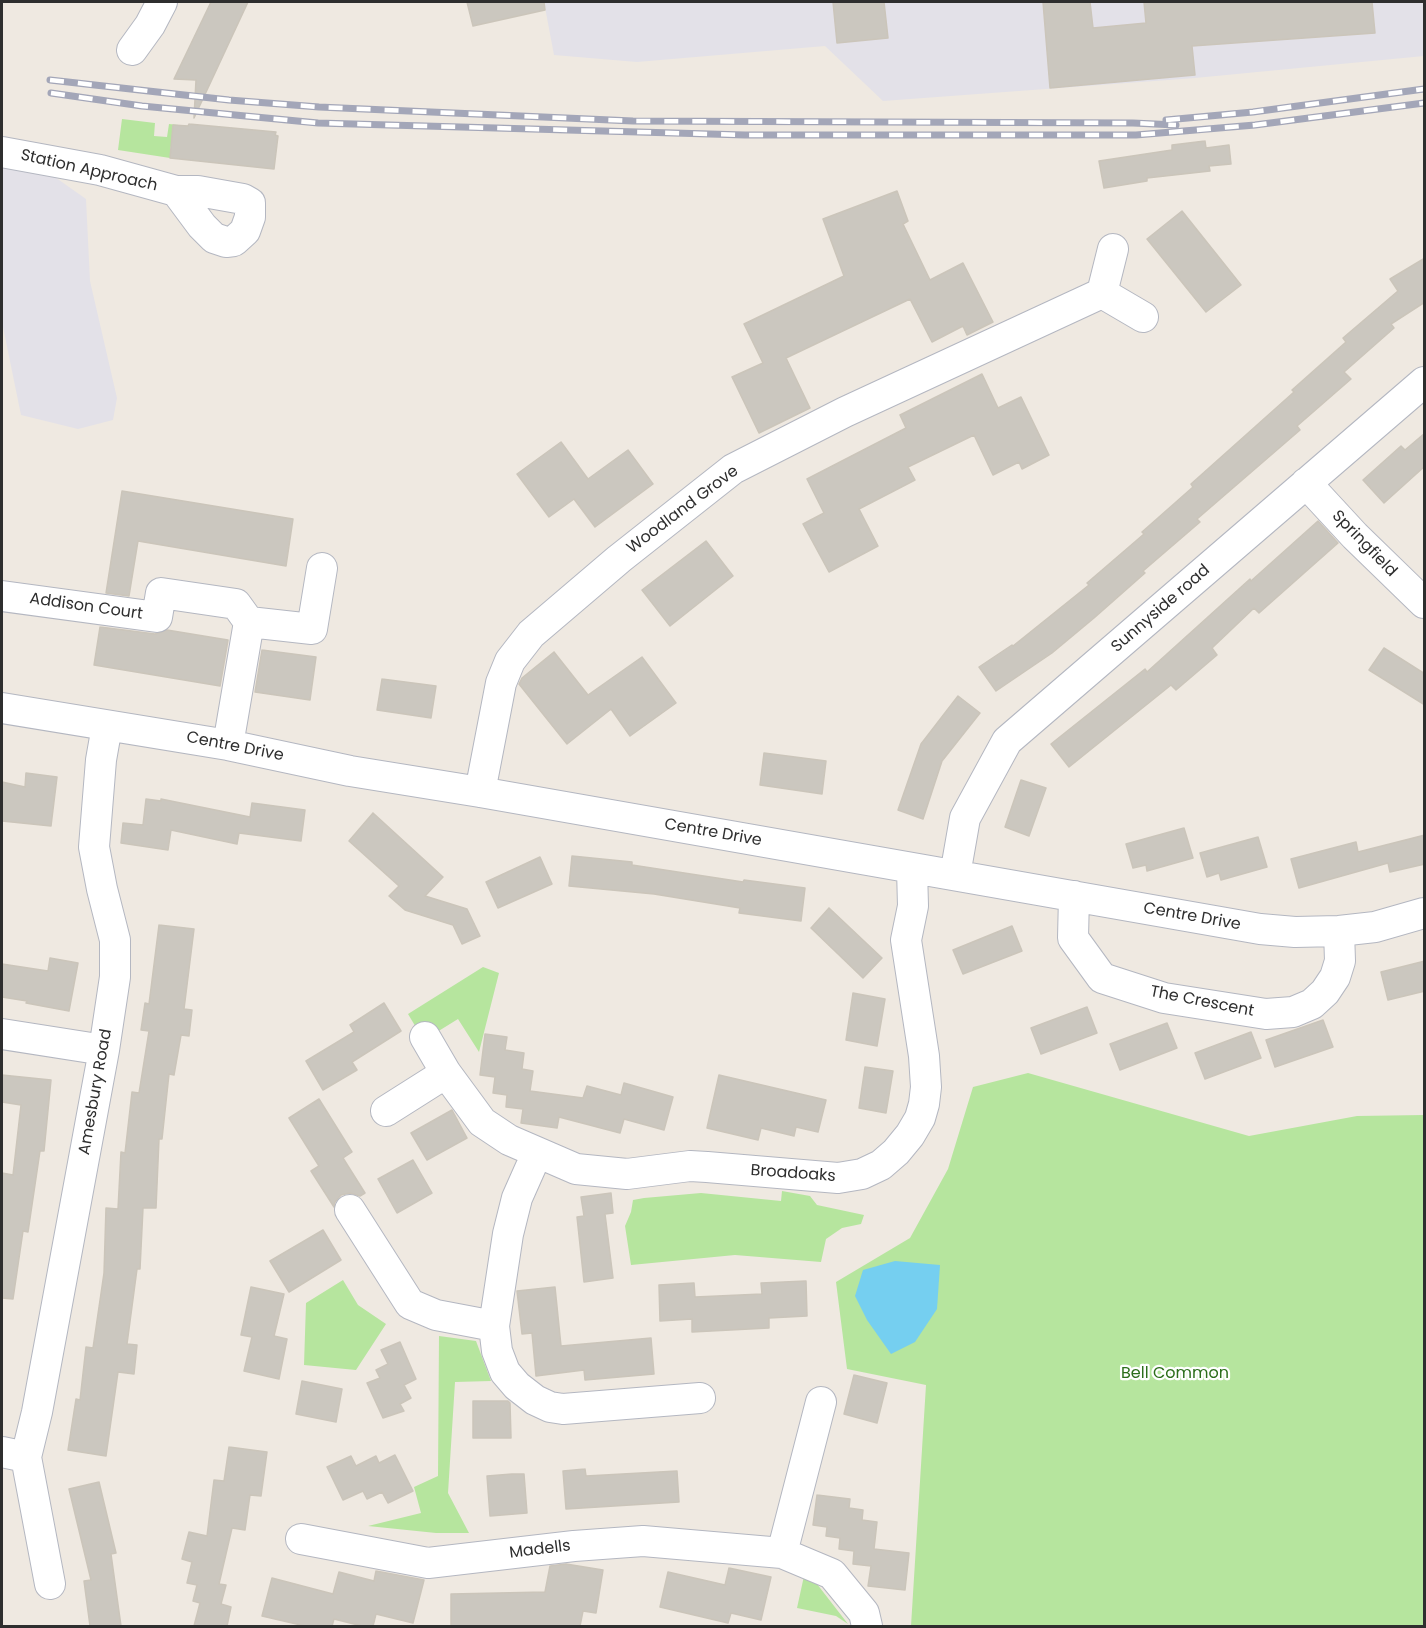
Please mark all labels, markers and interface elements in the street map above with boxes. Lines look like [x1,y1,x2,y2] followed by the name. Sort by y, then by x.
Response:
[19,146,159,196] street label: Station Approach
[623,462,743,558] street label: Woodland Grove
[1328,507,1400,581] street label: Springfield
[1108,561,1214,657] street label: Sunnyside road
[28,590,144,624] street label: Addison Court
[185,728,285,766] street label: Centre Drive
[663,815,763,851] street label: Centre Drive
[1142,899,1242,935] street label: Centre Drive
[1148,983,1256,1021] street label: The Crescent
[75,1028,117,1156] street label: Amesbury Road
[750,1161,836,1187] street label: Broadoaks
[1121,1364,1229,1384] park label: Bell Common
[508,1537,572,1563] street label: Madells

